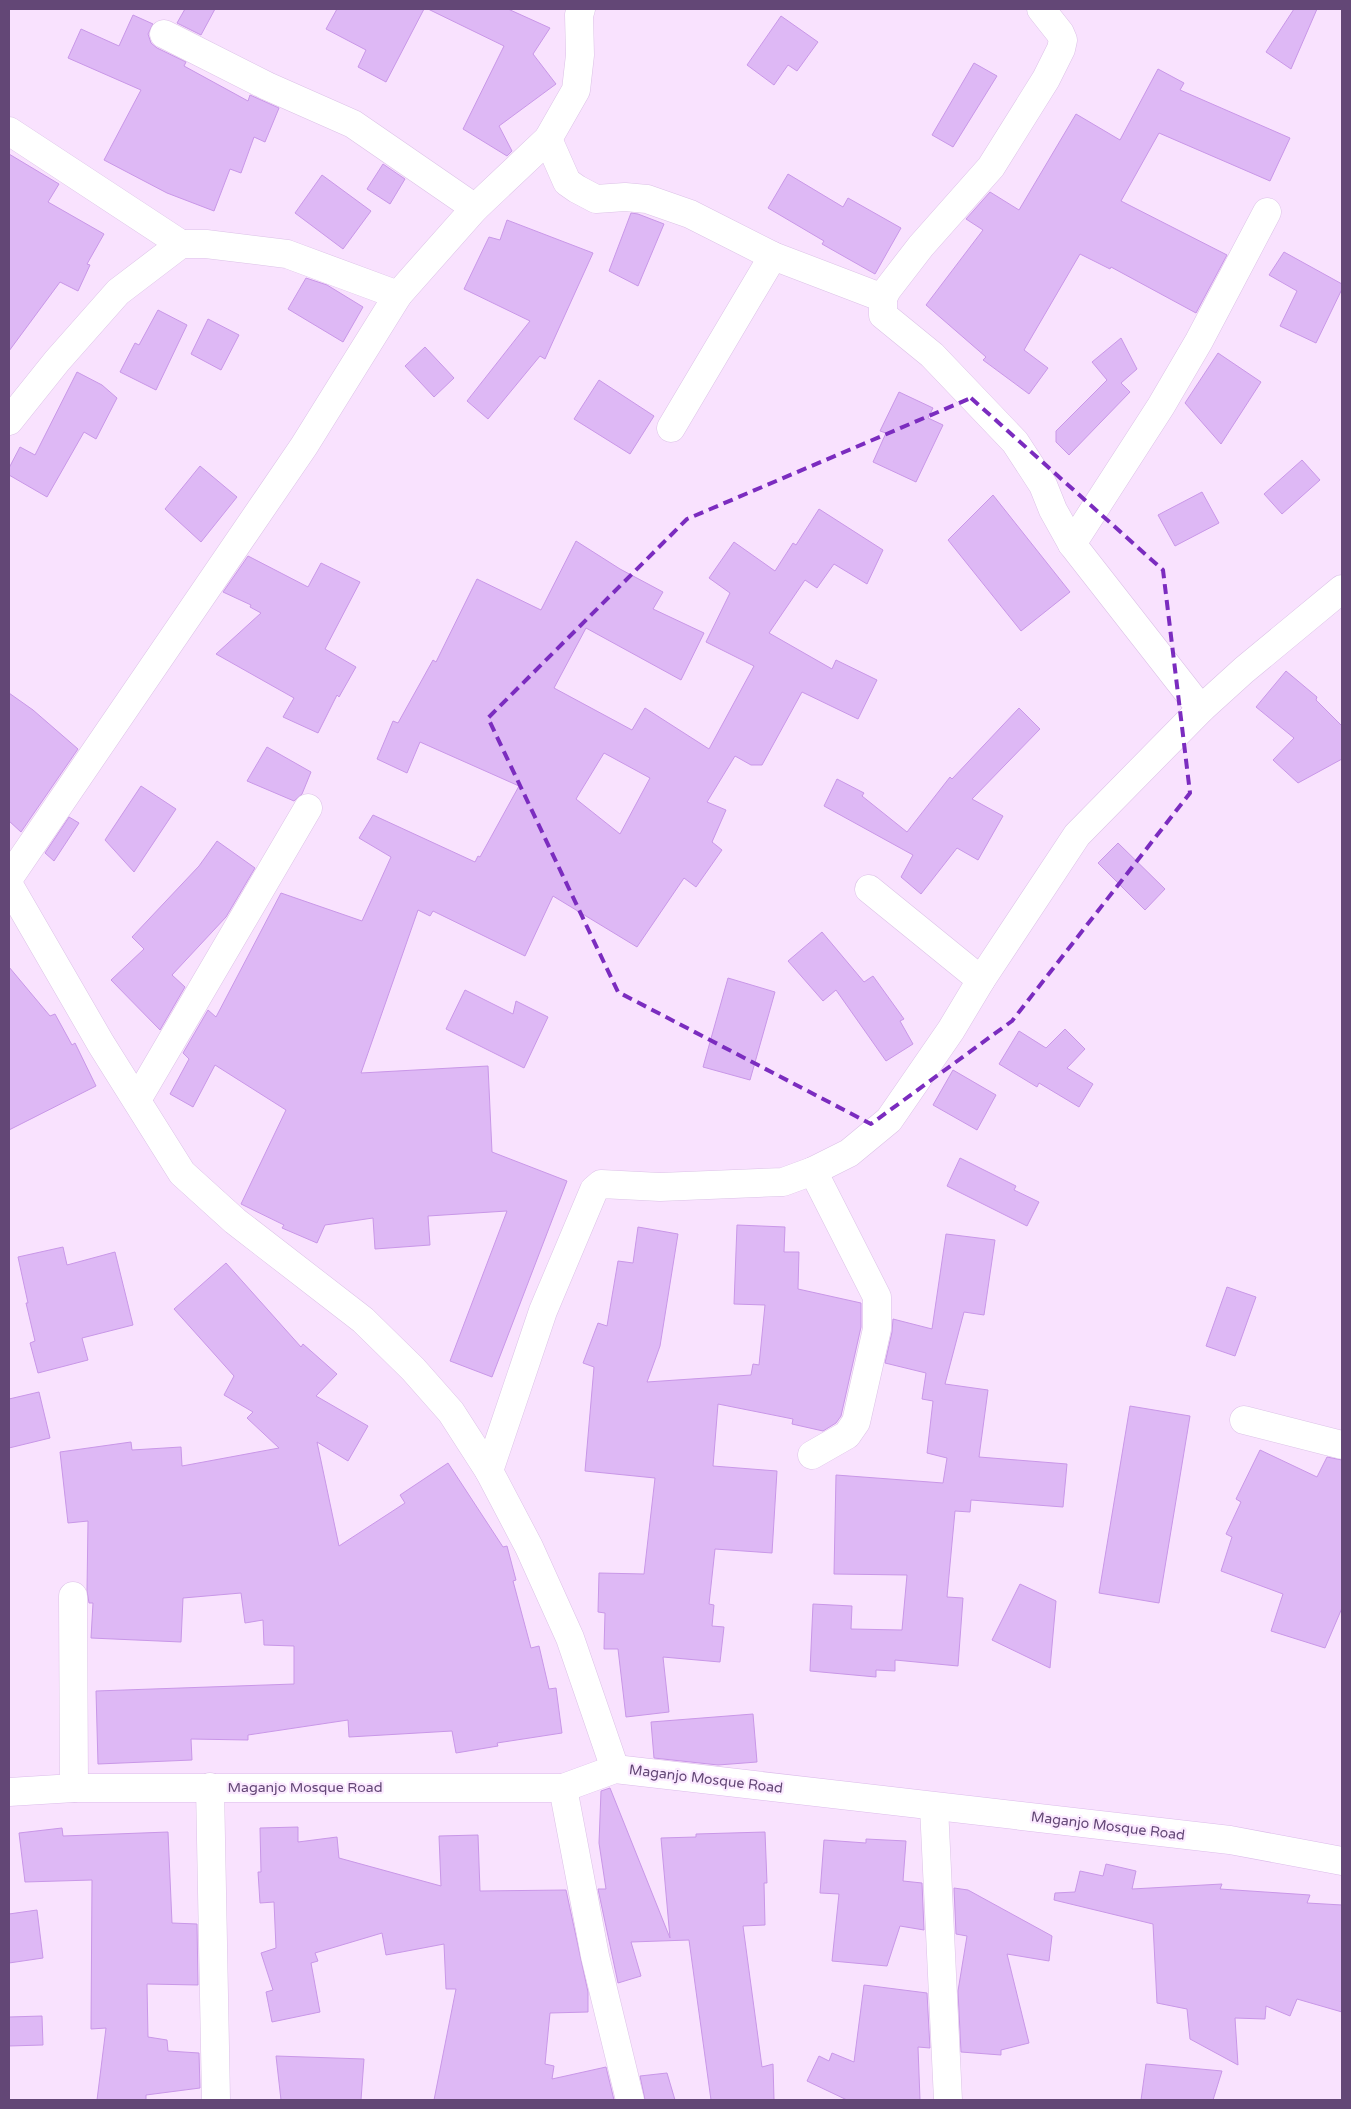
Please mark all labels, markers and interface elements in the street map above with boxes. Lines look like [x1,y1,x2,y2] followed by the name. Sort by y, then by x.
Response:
[628,1761,784,1797] street label: Maganjo Mosque Road
[228,1779,383,1796] street label: Maganjo Mosque Road
[1030,1808,1186,1844] street label: Maganjo Mosque Road

